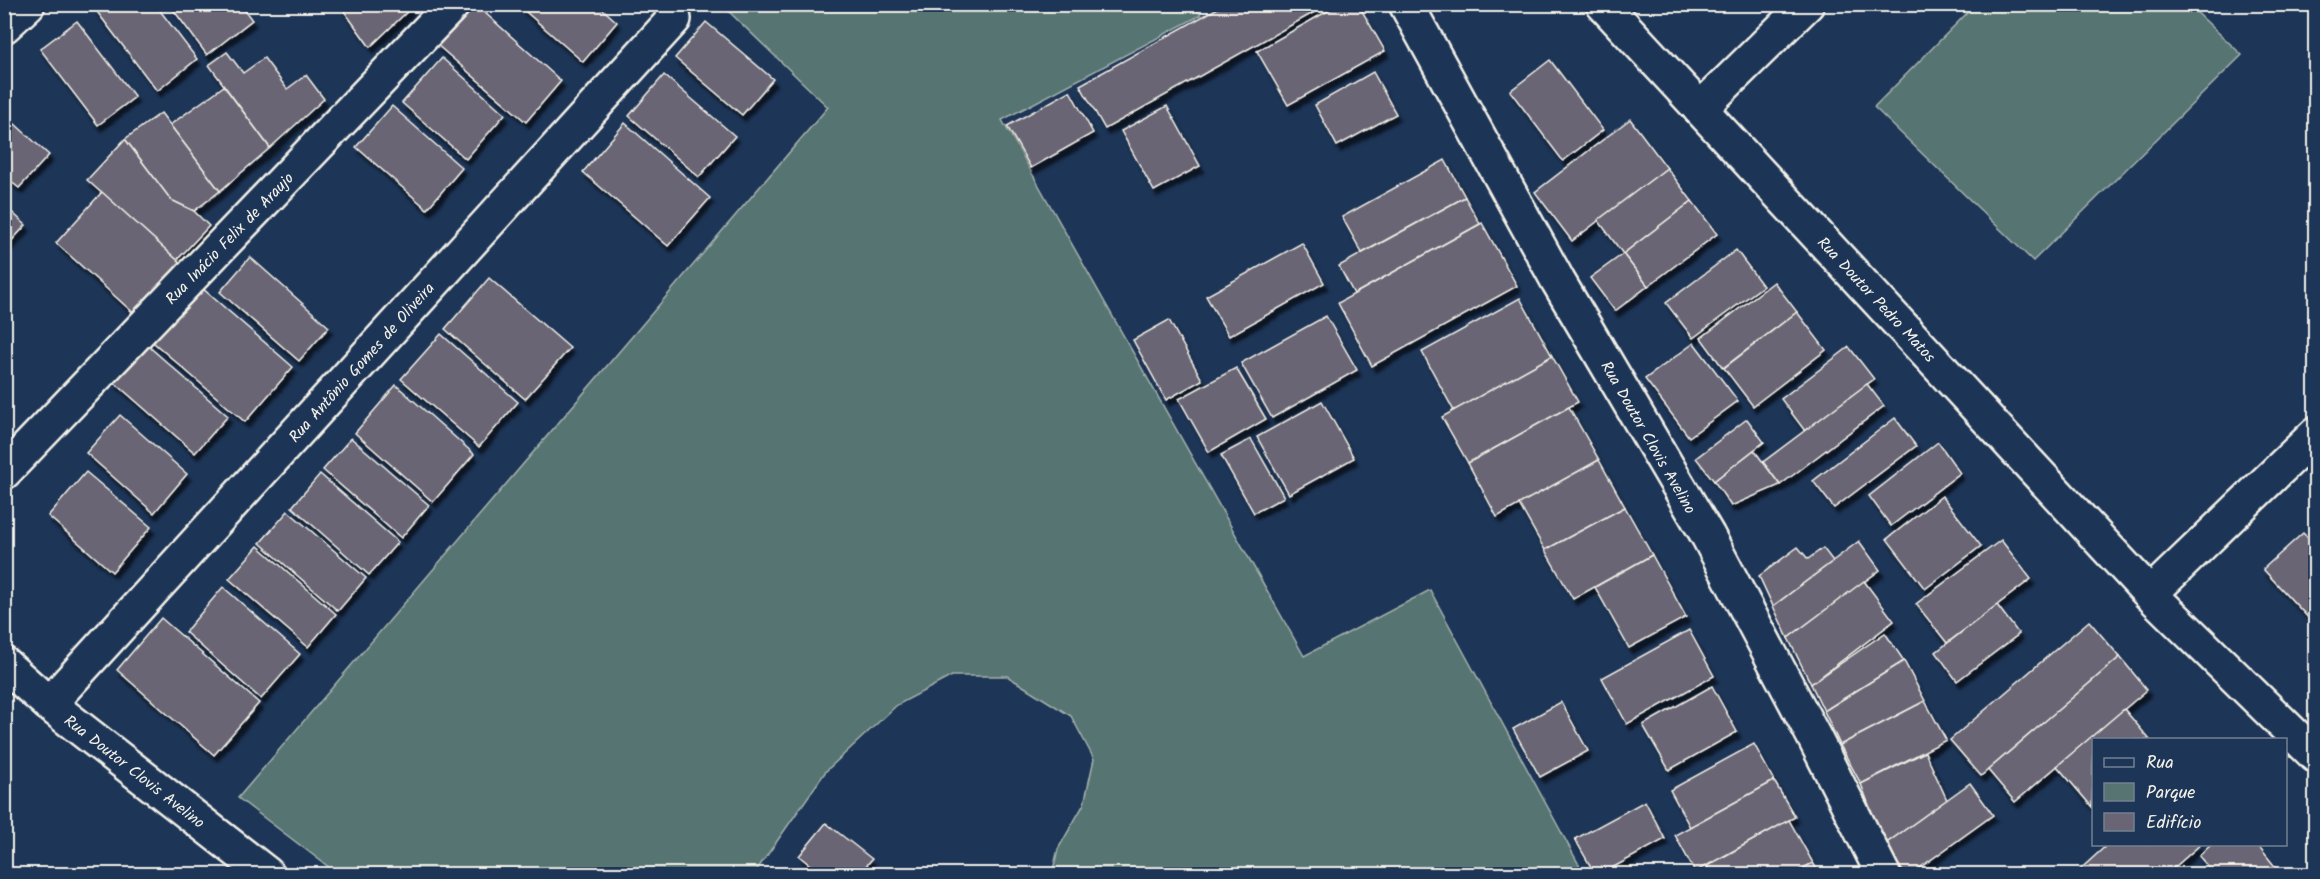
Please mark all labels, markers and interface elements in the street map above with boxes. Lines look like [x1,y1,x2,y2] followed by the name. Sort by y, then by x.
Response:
[160,167,300,311] street label: Rua Inácio Felix de Araujo
[1811,231,1941,369] street label: Rua Doutor Pedro Matos
[283,277,441,449] street label: Rua Antônio Gomes de Oliveira
[1594,357,1702,519] street label: Rua Doutor Clovis Avelino
[58,709,210,835] street label: Rua Doutor Clovis Avelino
[2092,738,2287,846] legend
[2146,749,2174,778] text: Rua
[2146,779,2195,808] text: Parque
[2146,809,2201,838] text: Edifício

